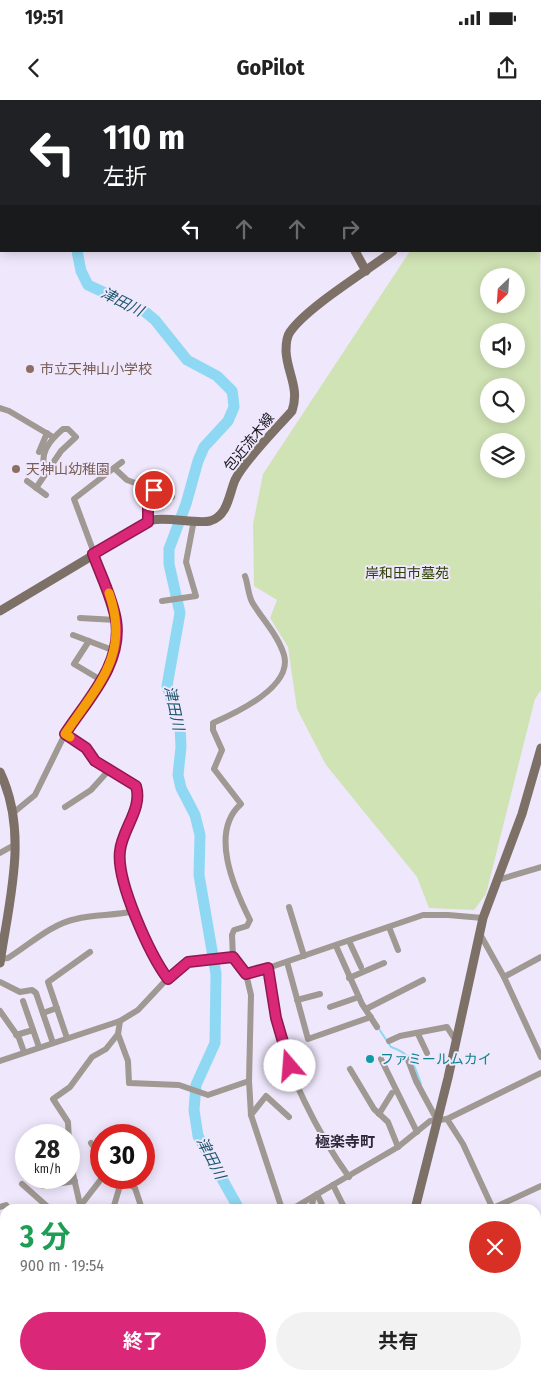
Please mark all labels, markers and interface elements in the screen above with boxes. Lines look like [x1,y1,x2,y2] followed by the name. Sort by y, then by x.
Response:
[25,6,64,29] text: 19:51
[20,54,48,82] icon: back
[237,54,304,81] text: GoPilot
[493,54,521,82] icon: share
[103,116,185,158] text: 110 m
[20,120,85,185] icon: left
[103,163,147,190] text: 左折
[177,215,205,243] icon: left
[230,215,258,243] icon: ahead
[283,215,311,243] icon: ahead
[336,215,364,243] icon: right
[480,268,525,312] north arrow
[480,268,525,478] map controls
[98,284,148,321] water label: 津田川
[480,323,525,368] button: sound
[40,361,152,378] place label: 市立天神山小学校
[24,363,36,375] marker: 市立天神山小学校
[480,378,525,423] button: search
[221,410,278,475] street label: 包近流木線
[480,433,525,478] button: layers
[26,461,110,478] place label: 天神山幼稚園
[10,463,22,475] marker: 天神山幼稚園
[133,469,175,511] pin
[140,476,168,504] icon: arrive
[365,565,449,582] park label: 岸和田市墓苑
[161,684,188,734] water label: 津田川
[263,1039,315,1091] position arrow
[380,1051,492,1068] place label: ファミールムカイ
[364,1053,376,1065] marker: ファミールムカイ
[90,1124,155,1189] speed limit sign: 30
[315,1133,375,1151] district label: 極楽寺町
[193,1134,230,1184] water label: 津田川
[35,1135,60,1165] text: 28
[34,1162,61,1176] text: km/h
[20,1219,70,1255] text: 3 分
[469,1221,521,1273] button: close
[20,1256,104,1275] text: 900 m · 19:54
[20,1312,266,1370] button: 終了
[276,1312,521,1370] button: 共有

